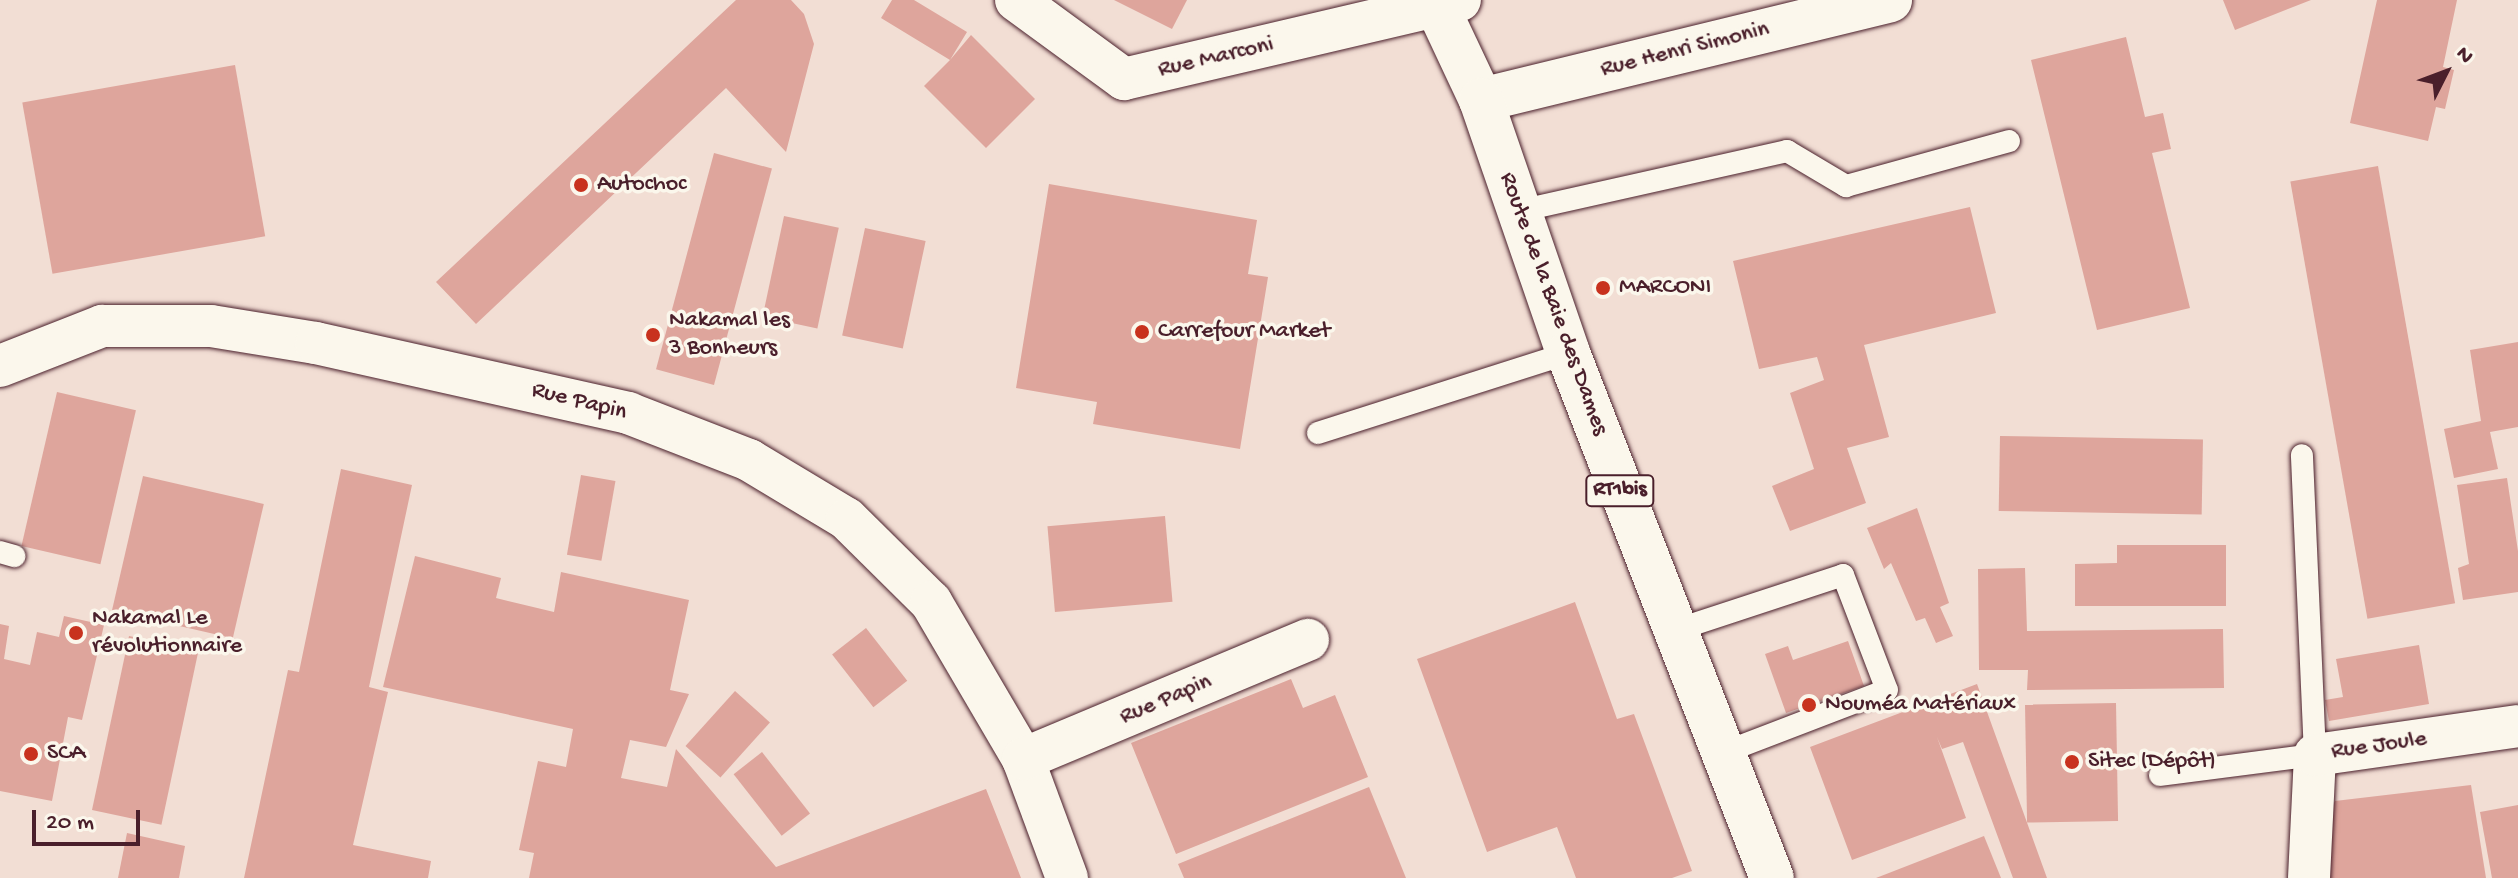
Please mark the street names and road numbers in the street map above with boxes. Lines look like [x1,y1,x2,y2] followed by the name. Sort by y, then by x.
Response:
[1598,15,1772,85] street label: Rue Henri Simonin
[1155,31,1277,85] street label: Rue Marconi
[1492,169,1614,439] street label: Route de la Baie des Dames
[529,376,629,428] street label: Rue Papin
[1584,473,1656,509] road number: RT1bis
[1116,668,1216,732] street label: Rue Papin
[2329,725,2429,767] street label: Rue Joule

